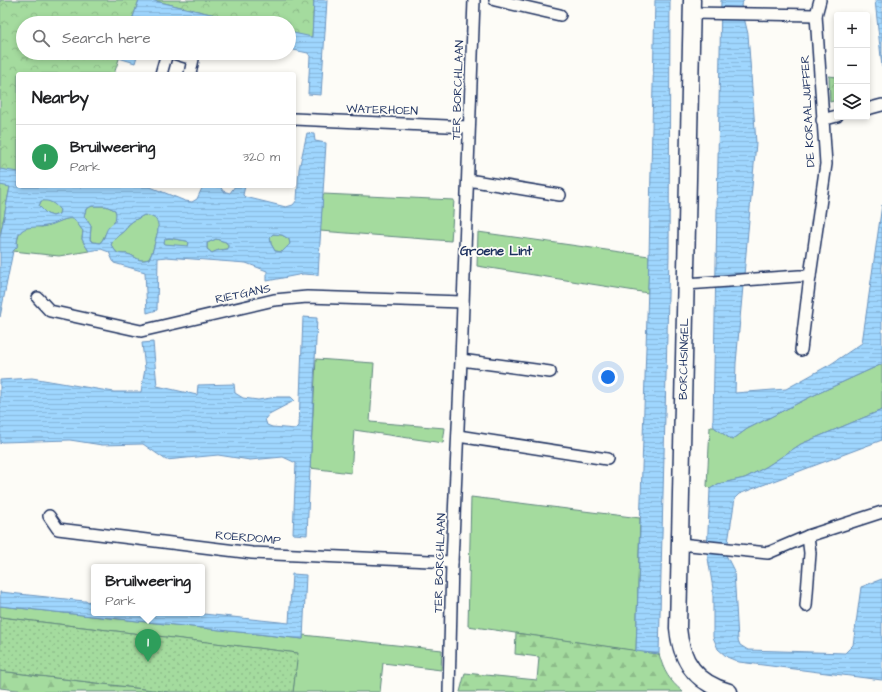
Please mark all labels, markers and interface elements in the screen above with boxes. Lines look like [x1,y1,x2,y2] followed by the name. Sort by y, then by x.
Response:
[834,12,870,120] map controls
[834,12,870,48] button: +
[16,16,296,60] search box
[30,27,52,49] icon: search
[62,28,151,49] text: Search here
[448,39,468,140] street label: TER BORCHLAAN
[834,48,870,84] button: −
[797,54,819,168] street label: DE KORAALJUFFER
[834,84,870,120] button: layers
[32,86,89,110] text: Nearby
[346,100,419,120] street label: WATERHOEN
[70,137,155,158] text: Bruilweering
[44,148,46,166] text: 1
[242,148,280,166] text: 320 m
[70,158,100,176] text: Park
[460,242,533,260] district label: Groene Lint
[214,280,273,308] street label: RIETGANS
[675,317,693,400] street label: BORCHSINGEL
[598,367,618,387] your location
[430,512,450,613] street label: TER BORCHLAAN
[215,527,282,549] street label: ROERDOMP
[91,564,205,616] popup
[105,571,191,592] text: Bruilweering
[105,592,135,610] text: Park
[135,629,161,662] pin: 1

